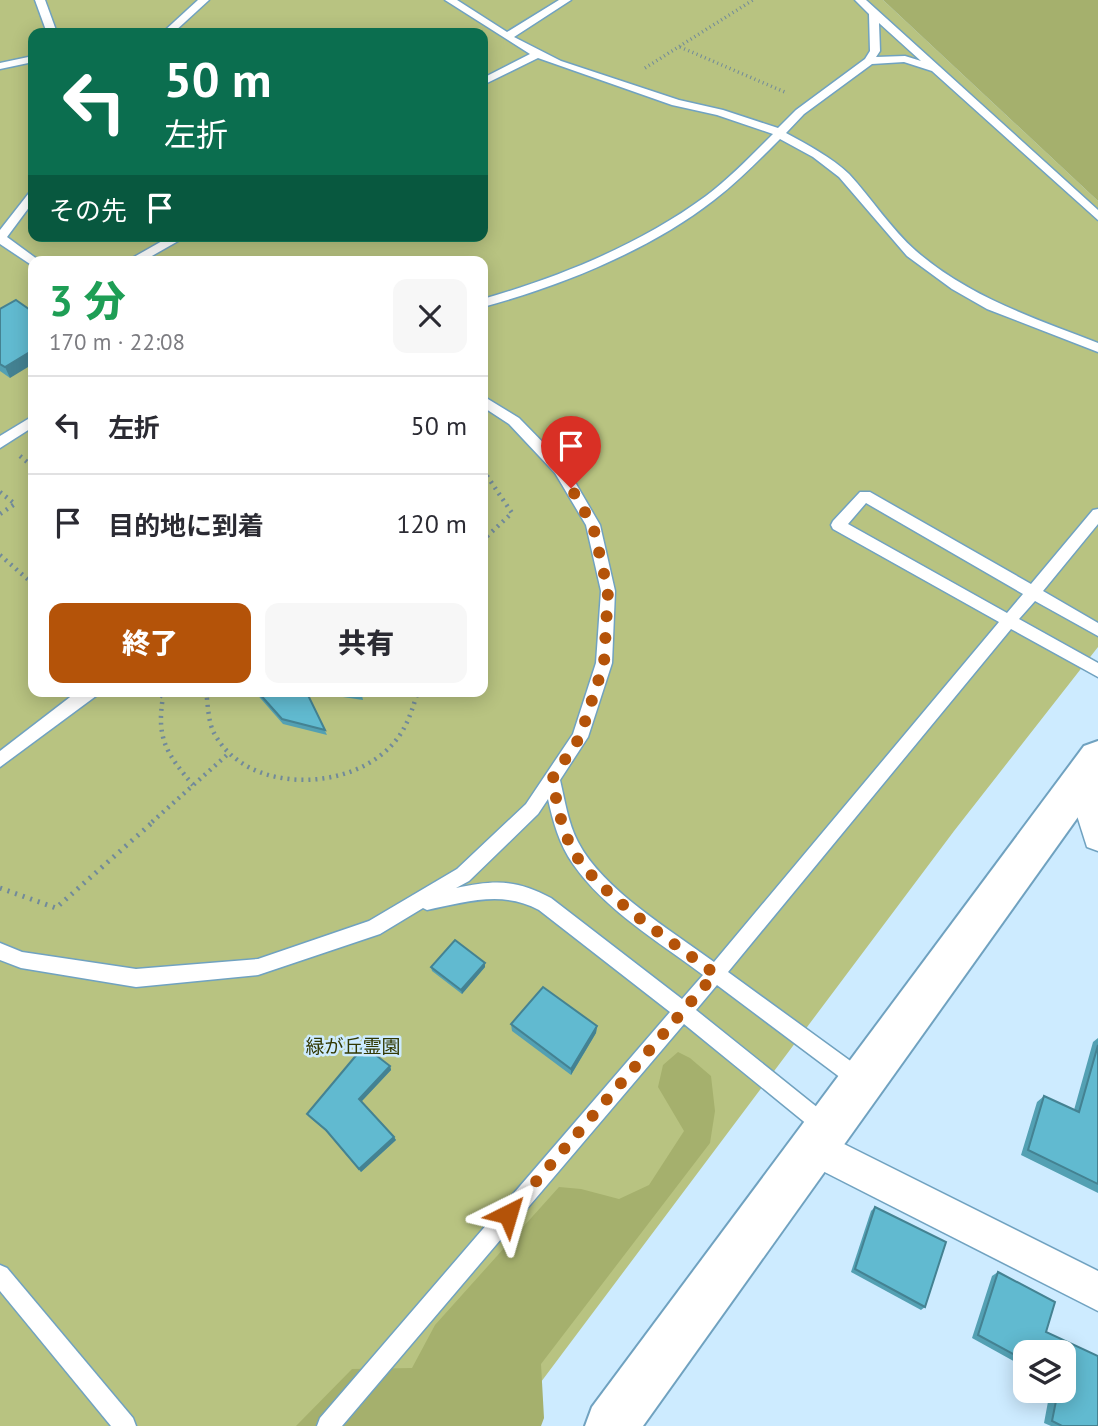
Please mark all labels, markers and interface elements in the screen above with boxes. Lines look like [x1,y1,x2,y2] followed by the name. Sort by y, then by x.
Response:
[164,47,271,111] text: 50 m
[49,56,140,147] icon: left
[164,113,228,155] text: 左折
[141,189,179,227] icon: arrive
[49,194,127,227] text: その先
[49,273,125,328] text: 3 分
[393,279,467,353] button: close
[49,327,185,356] text: 170 m · 22:08
[49,406,87,444] icon: left
[411,409,467,442] text: 50 m
[108,411,160,444] text: 左折
[541,416,601,488] pin
[552,427,590,465] icon: arrive
[49,504,87,542] icon: arrive
[396,507,467,540] text: 120 m
[108,509,264,542] text: 目的地に到着
[49,603,251,683] button: 終了
[265,603,467,683] button: 共有
[305,1034,401,1058] park label: 緑が丘霊園
[471,1177,545,1251] position arrow
[1013,1340,1076,1403] map controls
[1013,1340,1076,1403] button: layers

